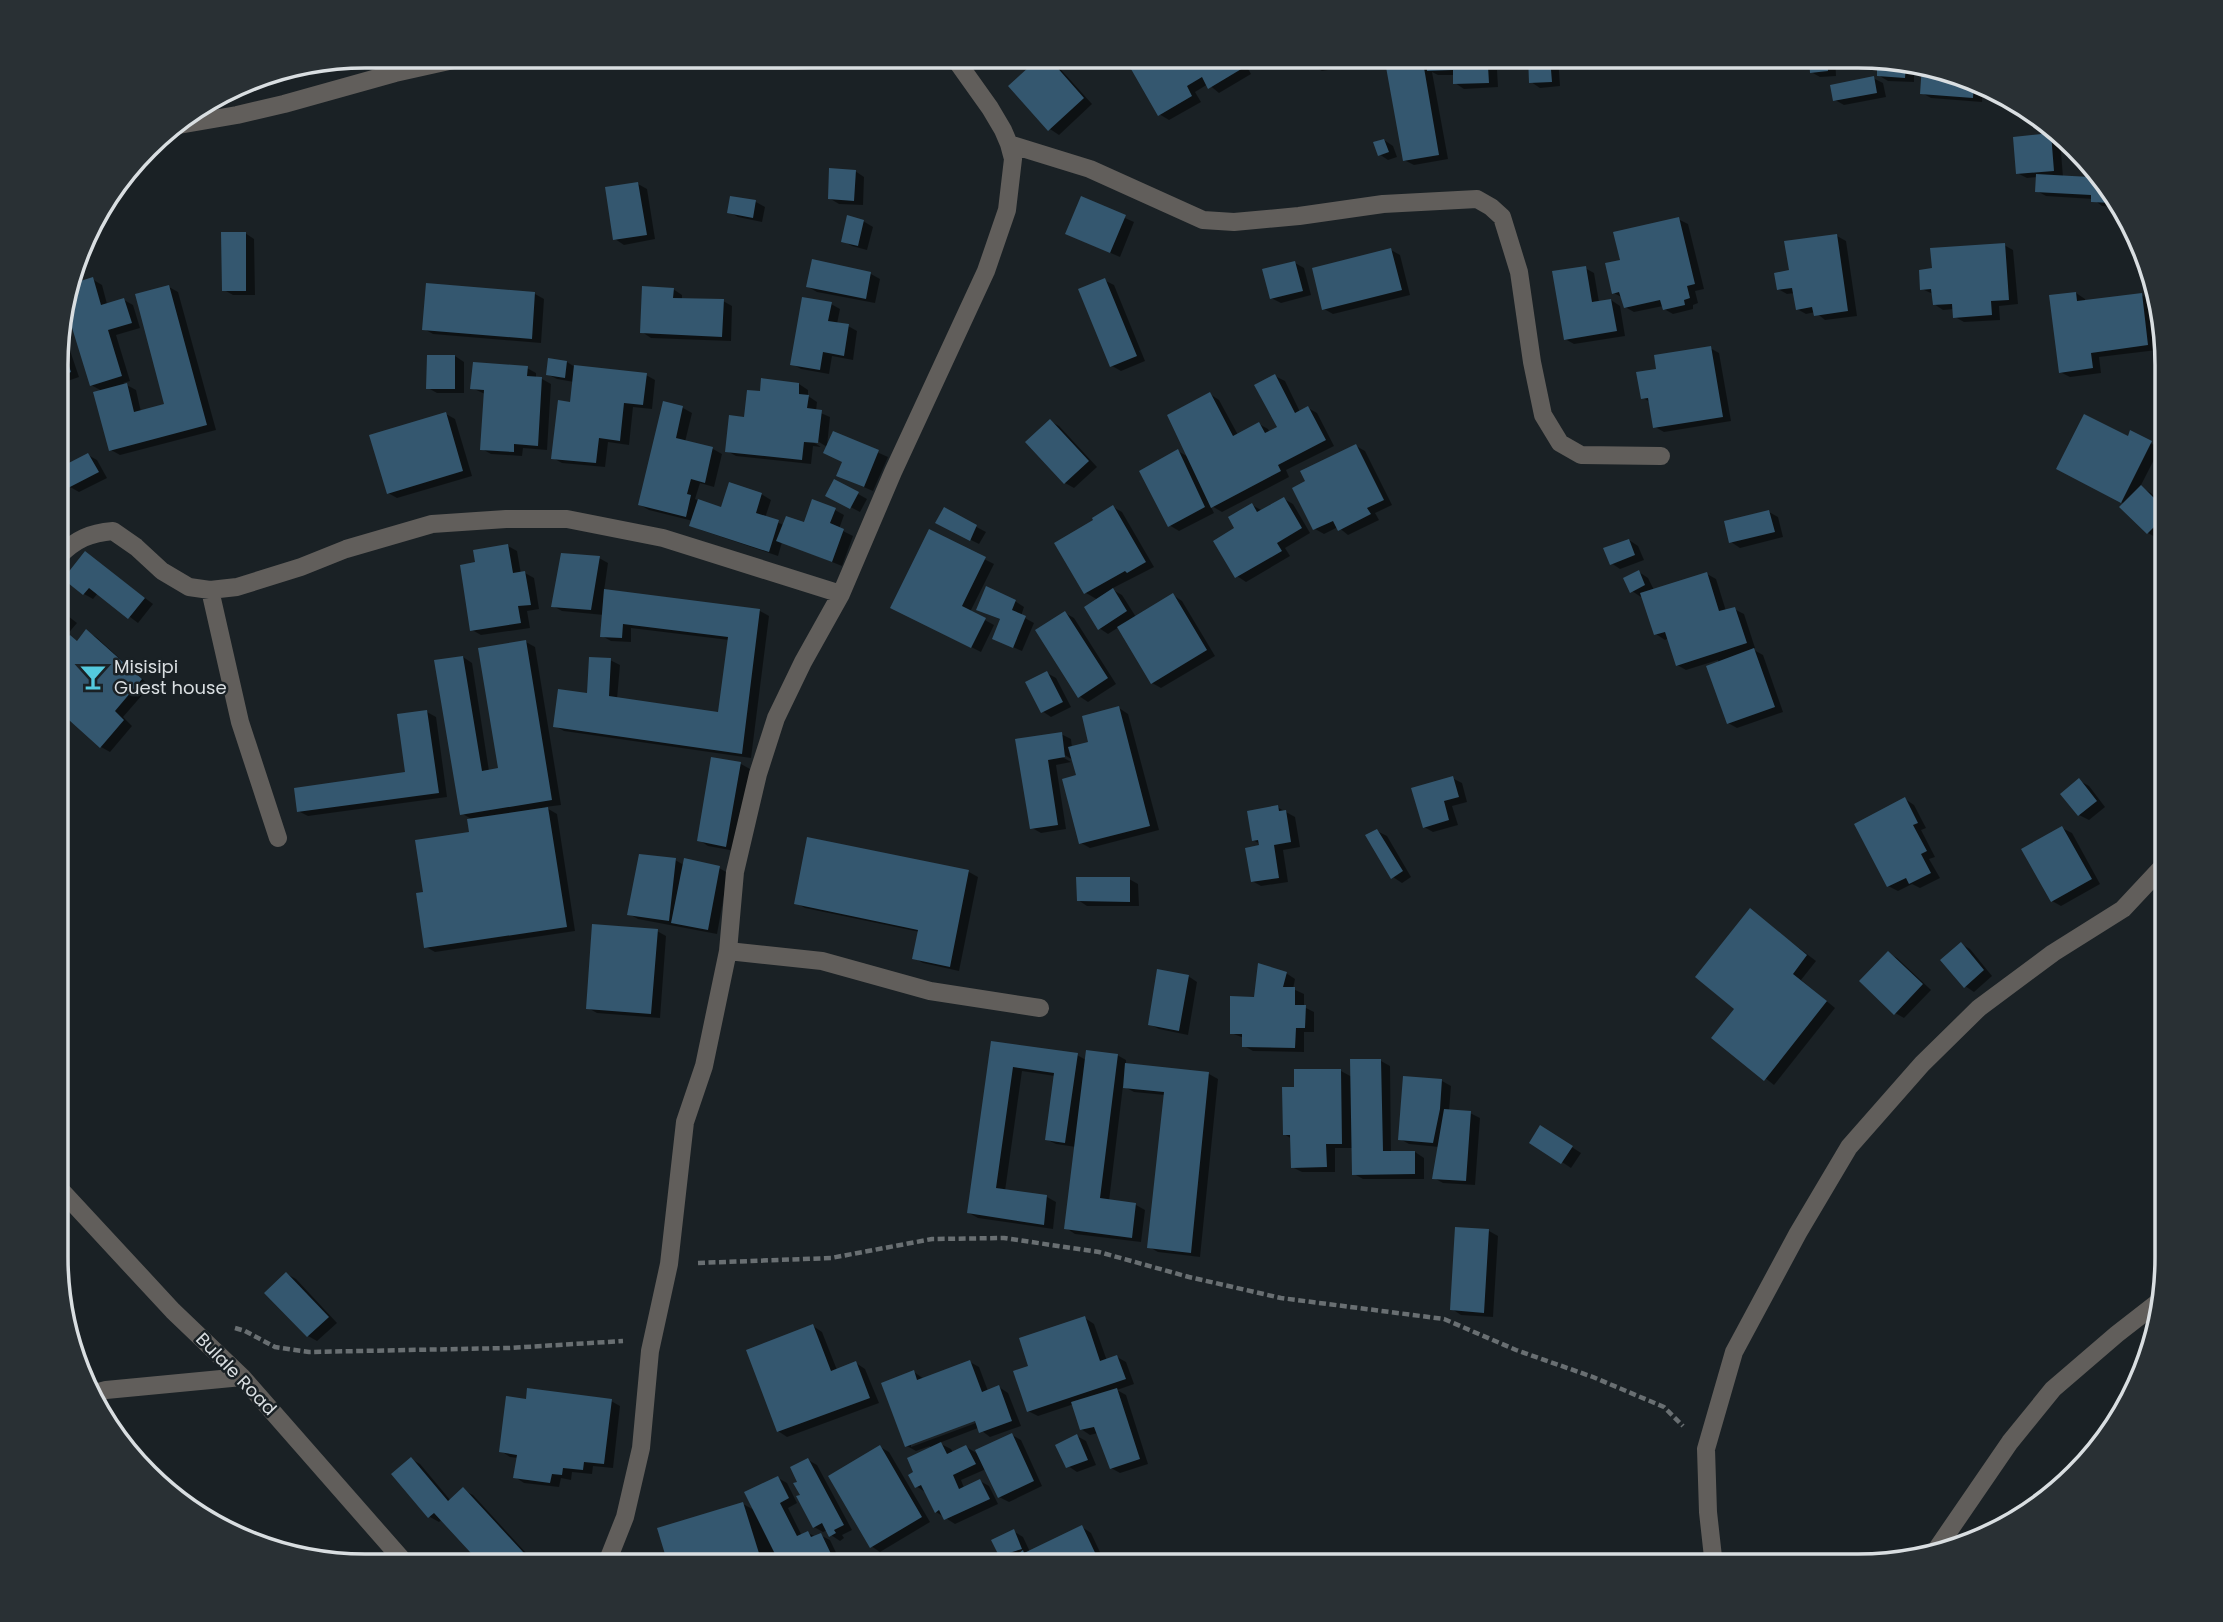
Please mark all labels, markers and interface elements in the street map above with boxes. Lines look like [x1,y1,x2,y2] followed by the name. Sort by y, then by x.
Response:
[114,654,227,700] place label: Misisipi Guest house
[78,662,108,692] bar icon: Misisipi Guest house
[190,1327,282,1421] street label: Bulale Road

